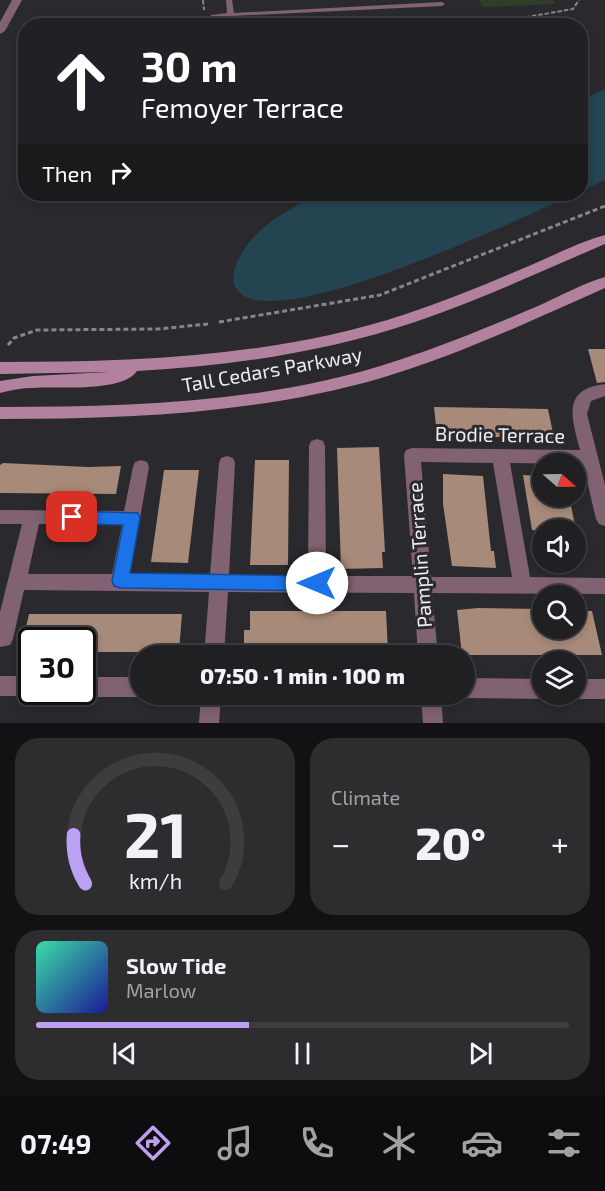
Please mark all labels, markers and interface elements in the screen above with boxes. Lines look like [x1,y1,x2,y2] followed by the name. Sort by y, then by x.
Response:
[141,40,237,90] text: 30 m
[42,42,120,120] icon: ahead
[141,91,344,123] text: Femoyer Terrace
[104,156,137,189] icon: right
[42,160,92,186] text: Then
[180,341,364,397] street label: Tall Cedars Parkway
[435,421,565,447] street label: Brodie Terrace
[532,453,586,507] north arrow
[532,453,586,705] map controls
[402,481,436,629] street label: Pamplin Terrace
[46,491,97,542] pin
[55,500,88,533] icon: arrive
[532,519,586,573] button: sound
[285,551,349,615] position arrow
[532,585,586,639] button: search
[18,627,96,705] speed limit sign: 30
[532,651,586,705] button: layers
[200,662,405,688] text: 07:50 · 1 min · 100 m
[331,785,400,809] text: Climate
[123,796,187,871] text: 21
[415,815,486,869] text: 20°
[331,823,350,863] text: −
[551,823,569,863] text: +
[128,868,182,893] text: km/h
[126,952,226,978] text: Slow Tide
[126,978,196,1002] text: Marlow
[108,1037,141,1070] icon: previous
[286,1037,319,1070] icon: pause
[464,1037,497,1070] icon: next
[132,1122,174,1164] icon: directions
[214,1122,256,1164] icon: music
[296,1122,338,1164] icon: phone
[378,1122,420,1164] icon: climate
[461,1122,503,1164] icon: car
[543,1122,585,1164] icon: filters
[20,1127,91,1159] text: 07:49

